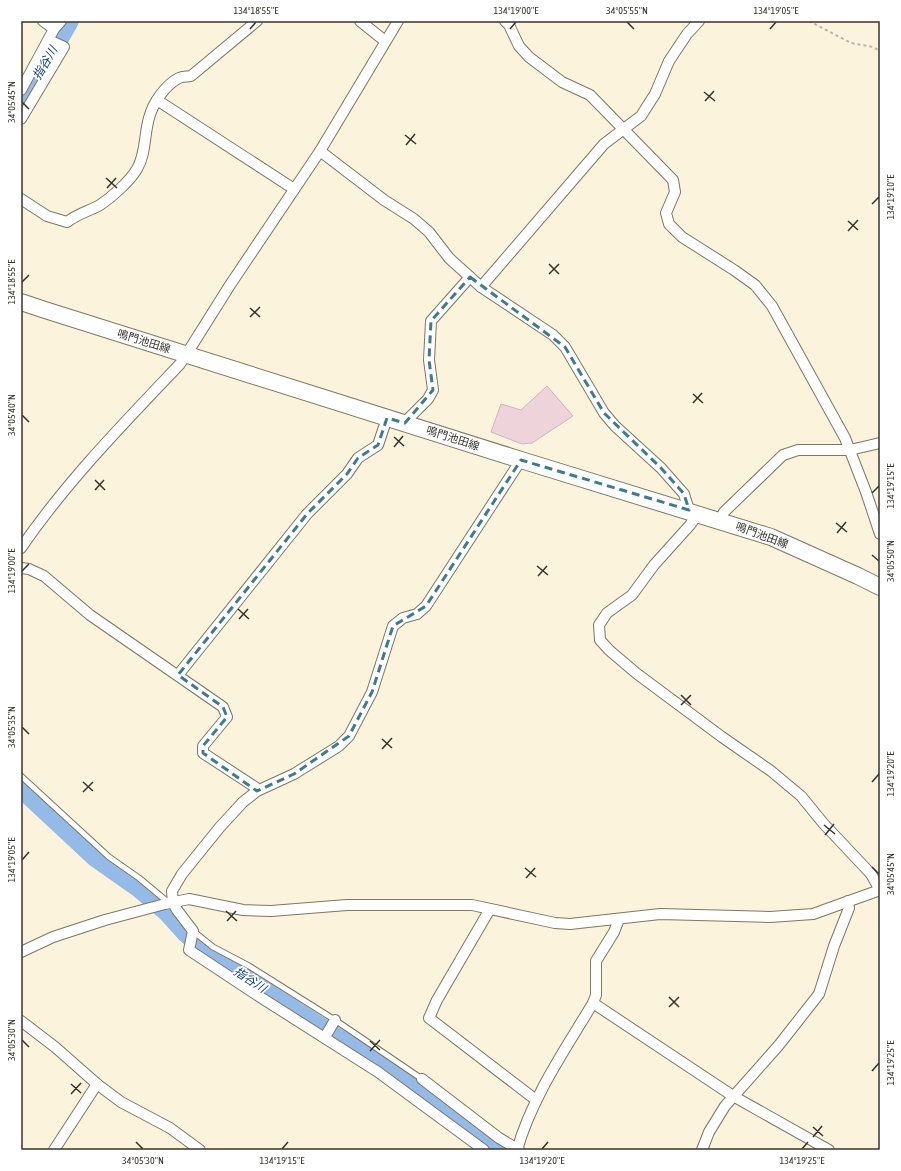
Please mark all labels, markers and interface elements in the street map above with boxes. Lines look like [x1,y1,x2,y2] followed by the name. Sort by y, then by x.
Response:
[234,5,279,16] text: 134°18'55"E
[494,5,539,16] text: 134°19'00"E
[606,5,648,16] text: 34°05'55"N
[754,5,799,16] text: 134°19'05"E
[30,42,61,82] water label: 指谷川
[6,81,17,123] text: 34°05'45"N
[885,174,896,219] text: 134°19'10"E
[6,259,17,304] text: 134°18'55"E
[116,327,172,355] street label: 鳴門池田線
[6,394,17,436] text: 34°05'40"N
[425,424,481,452] street label: 鳴門池田線
[885,463,896,508] text: 134°19'15"E
[734,520,790,550] street label: 鳴門池田線
[885,540,896,582] text: 34°05'50"N
[6,548,17,593] text: 134°19'00"E
[6,706,17,748] text: 34°05'35"N
[885,751,896,796] text: 134°19'20"E
[6,837,17,882] text: 134°19'05"E
[885,853,896,895] text: 34°05'45"N
[231,964,271,997] water label: 指谷川
[6,1019,17,1061] text: 34°05'30"N
[885,1040,896,1085] text: 134°19'25"E
[122,1155,164,1166] text: 34°05'30"N
[260,1155,305,1166] text: 134°19'15"E
[520,1155,565,1166] text: 134°19'20"E
[780,1155,825,1166] text: 134°19'25"E

